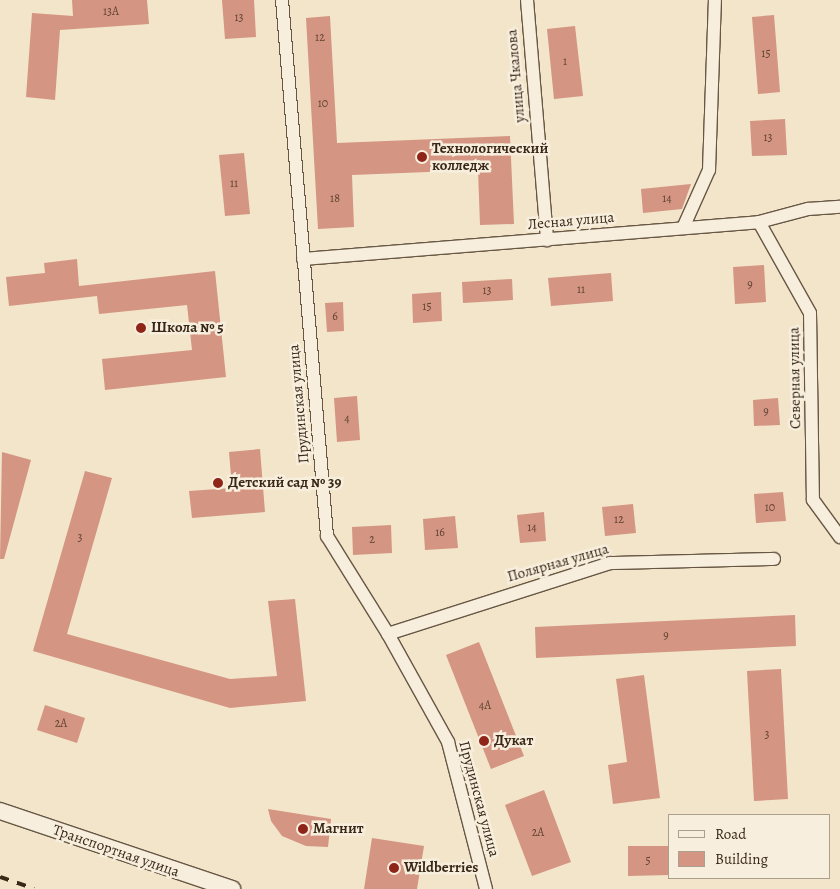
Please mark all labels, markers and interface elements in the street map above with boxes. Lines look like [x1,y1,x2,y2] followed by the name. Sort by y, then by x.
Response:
[103,5,119,19] house number: 13А
[234,11,244,25] house number: 13
[503,29,529,123] street label: улица Чкалова
[315,31,325,45] house number: 12
[761,47,771,61] house number: 15
[563,55,567,69] house number: 1
[318,97,328,111] house number: 10
[763,131,773,145] house number: 13
[432,139,548,174] place label: Технологический колледж
[416,151,428,163] marker: Технологический колледж
[230,177,238,191] house number: 11
[330,192,340,206] house number: 18
[662,192,672,206] house number: 14
[527,208,615,234] street label: Лесная улица
[747,278,753,292] house number: 9
[577,283,585,297] house number: 11
[482,284,492,298] house number: 13
[422,300,432,314] house number: 15
[332,310,338,324] house number: 6
[151,319,224,337] place label: Школа № 5
[135,322,147,334] marker: Школа № 5
[785,327,805,429] street label: Северная улица
[285,344,313,464] street label: Прудинская улица
[763,405,769,419] house number: 9
[344,412,350,426] house number: 4
[228,474,341,492] place label: Детский сад № 39
[212,477,224,489] marker: Детский сад № 39
[765,501,775,515] house number: 10
[614,513,624,527] house number: 12
[527,521,537,535] house number: 14
[435,526,445,540] house number: 16
[78,531,82,545] house number: 3
[369,533,375,547] house number: 2
[505,540,611,586] street label: Полярная улица
[663,629,669,643] house number: 9
[479,699,491,713] house number: 4А
[55,717,67,731] house number: 2А
[765,728,769,742] house number: 3
[494,732,533,750] place label: Дукат
[478,735,490,747] marker: Дукат
[455,739,503,859] street label: Прудинская улица
[668,814,830,879] legend
[313,820,364,838] place label: Магнит
[50,821,182,881] street label: Транспортная улица
[297,823,309,835] marker: Магнит
[715,824,746,844] text: Road
[532,826,544,840] house number: 2А
[715,849,768,869] text: Building
[645,854,651,868] house number: 5
[404,859,478,877] place label: Wildberries
[388,862,400,874] marker: Wildberries

